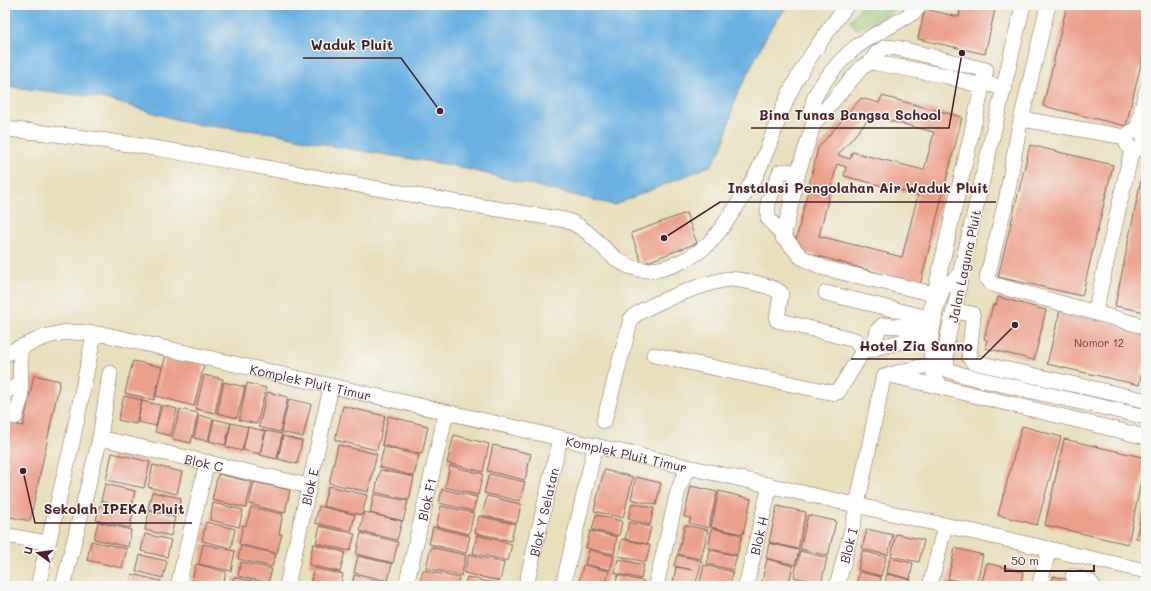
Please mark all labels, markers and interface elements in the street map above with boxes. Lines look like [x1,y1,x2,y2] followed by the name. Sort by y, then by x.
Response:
[303,32,401,58] callout: Waduk Pluit
[311,35,393,54] text: Waduk Pluit
[751,102,949,128] callout: Bina Tunas Bangsa School
[759,105,941,124] text: Bina Tunas Bangsa School
[720,176,996,202] callout: Instalasi Pengolahan Air Waduk Pluit
[728,178,988,197] text: Instalasi Pengolahan Air Waduk Pluit
[944,208,984,324] street label: Jalan Laguna Pluit
[851,333,981,359] callout: Hotel Zia Sanno
[1074,335,1124,350] house number: Nomor 12
[859,336,973,355] text: Hotel Zia Sanno
[248,359,373,403] street label: Komplek Pluit Timur
[564,431,689,475] street label: Komplek Pluit Timur
[183,449,225,475] street label: Blok C
[297,466,321,507] street label: Blok E
[525,466,561,558] street label: Blok Y Selatan
[413,476,439,522] street label: Blok F1
[35,497,192,523] callout: Sekolah IPEKA Pluit
[44,499,184,518] text: Sekolah IPEKA Pluit
[745,514,771,557] street label: Blok H
[835,526,861,565] street label: Blok I
[18,533,58,573] north arrow
[20,545,36,556] text: U
[1005,547,1094,573] scale bar
[1011,552,1039,568] text: 50 m

